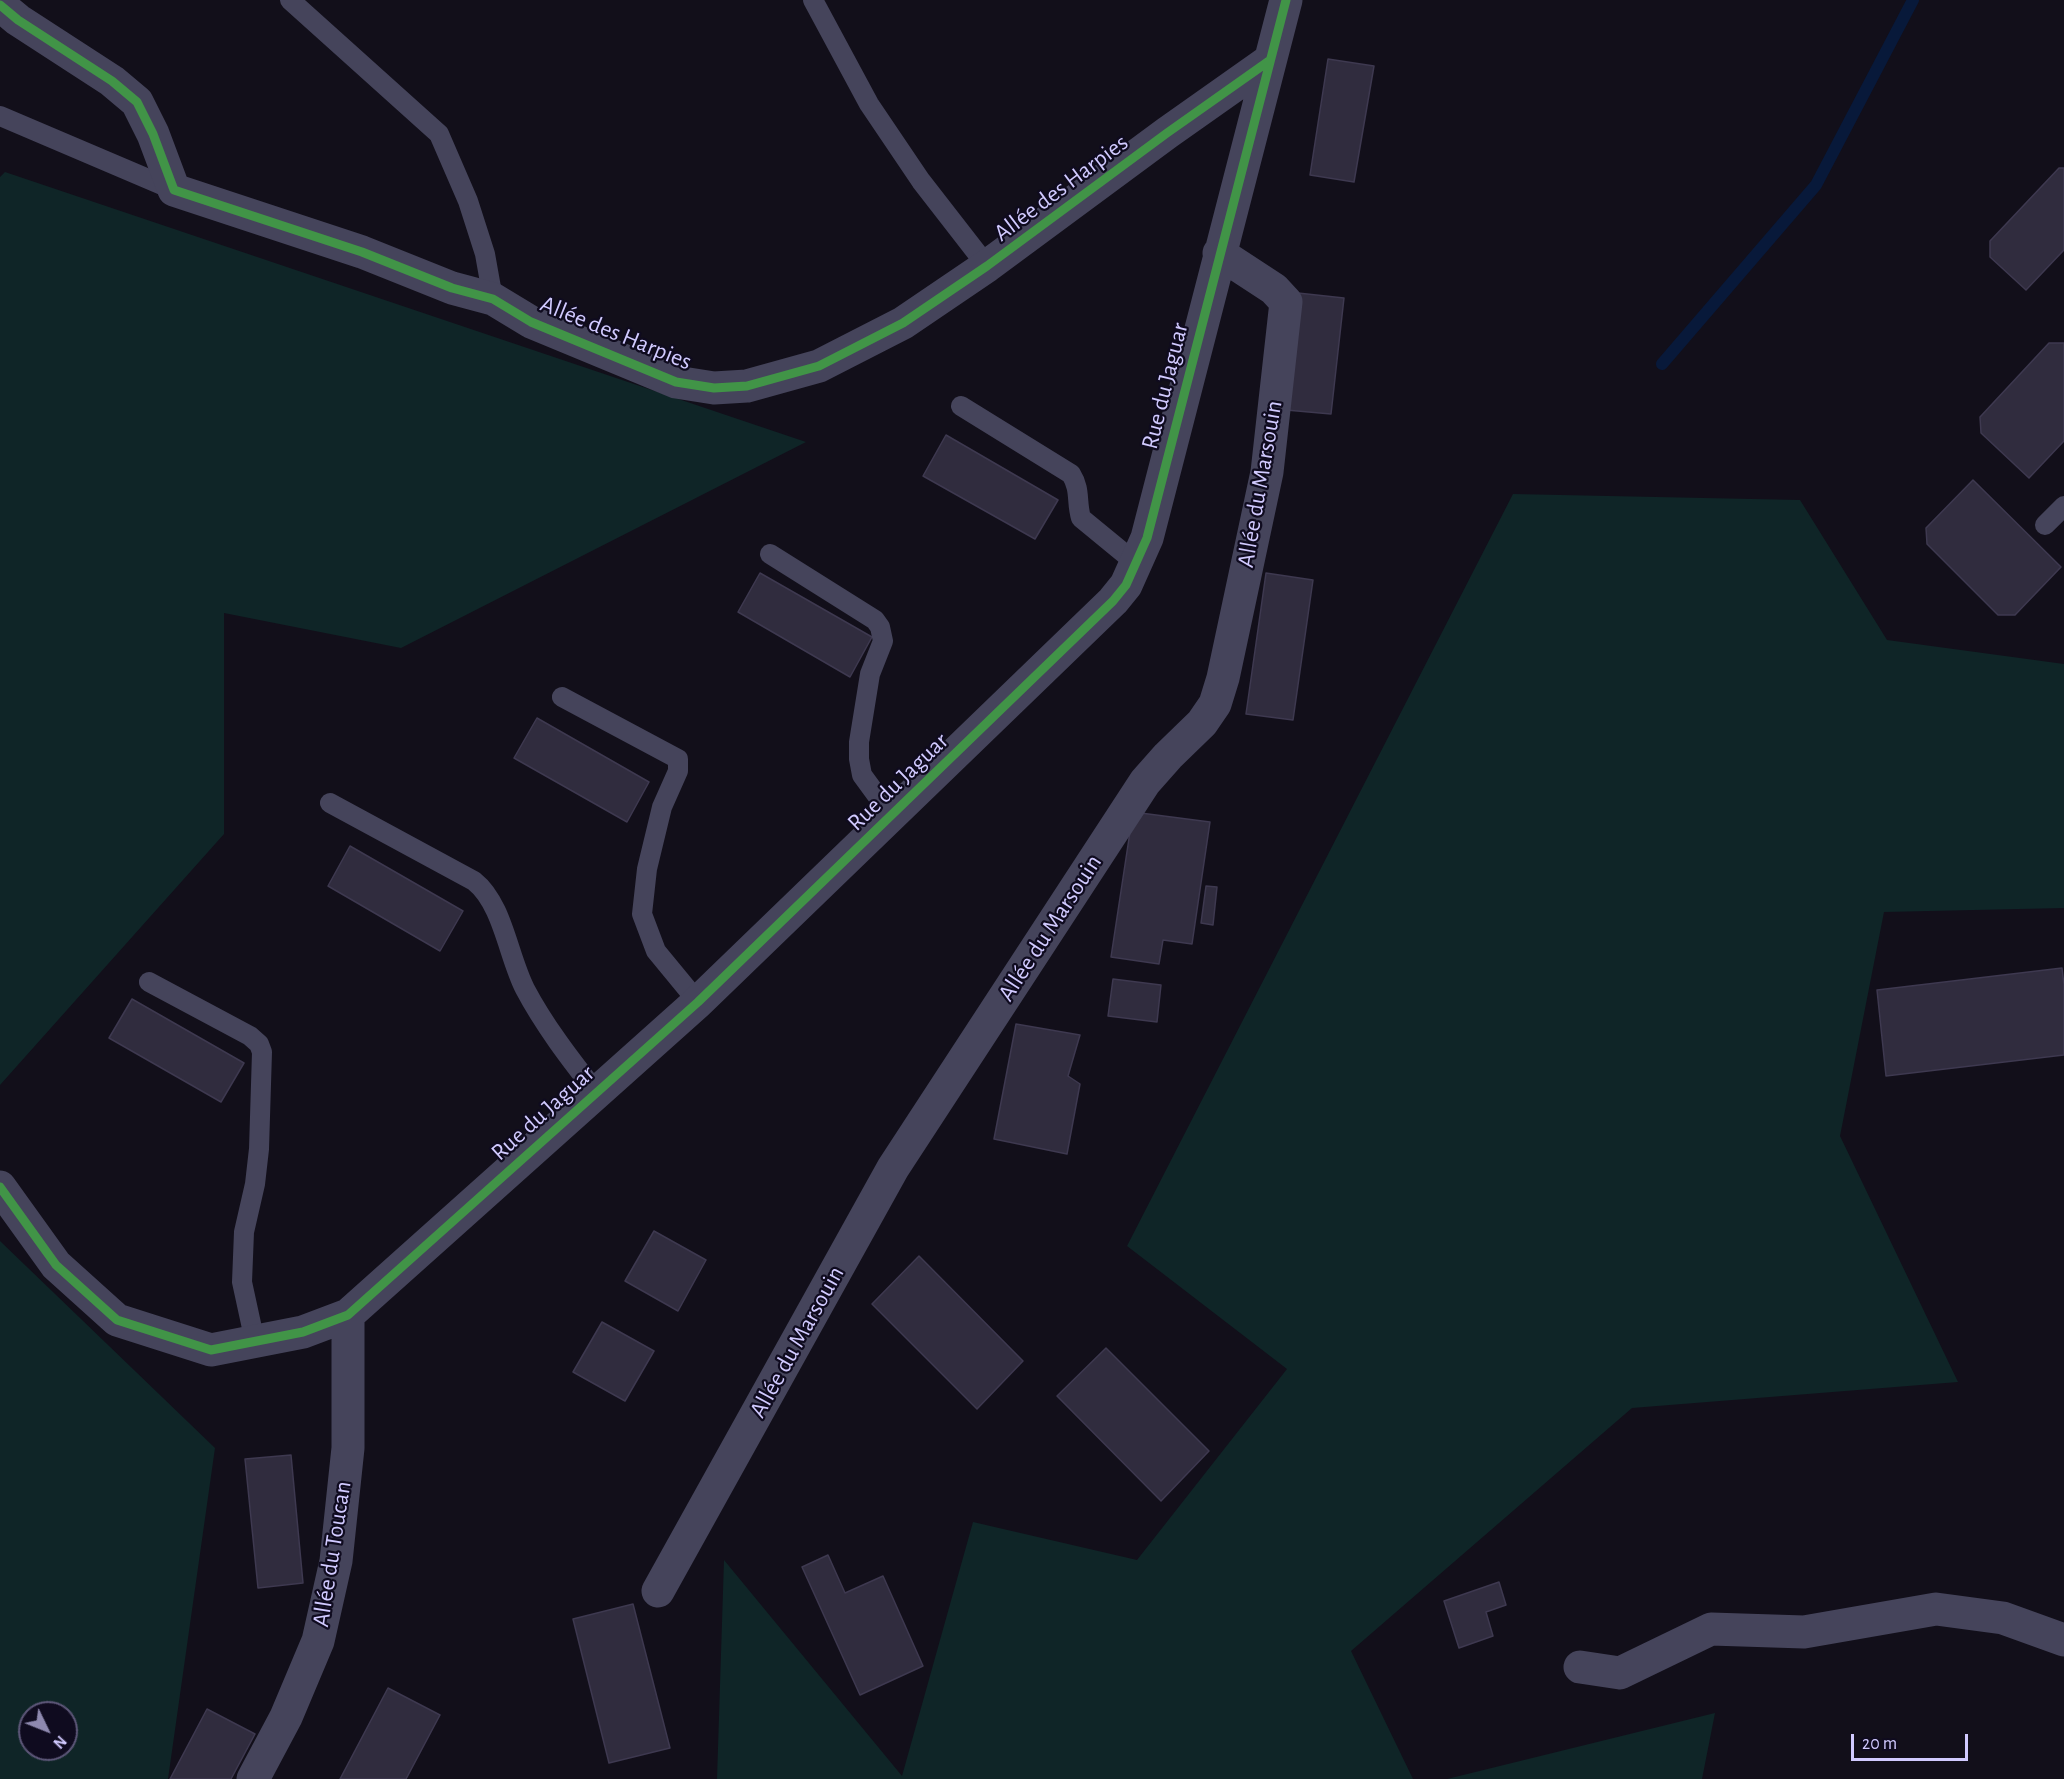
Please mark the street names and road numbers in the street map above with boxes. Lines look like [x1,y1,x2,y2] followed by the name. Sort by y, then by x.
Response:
[988,128,1134,248] street label: Allée des Harpies
[536,290,696,376] street label: Allée des Harpies
[1135,320,1195,452] street label: Rue du Jaguar
[1231,398,1289,570] street label: Allée du Marsouin
[841,727,955,837] street label: Rue du Jaguar
[992,849,1108,1007] street label: Allée du Marsouin
[485,1059,601,1167] street label: Rue du Jaguar
[743,1261,851,1423] street label: Allée du Marsouin
[306,1479,358,1629] street label: Allée du Toucan

